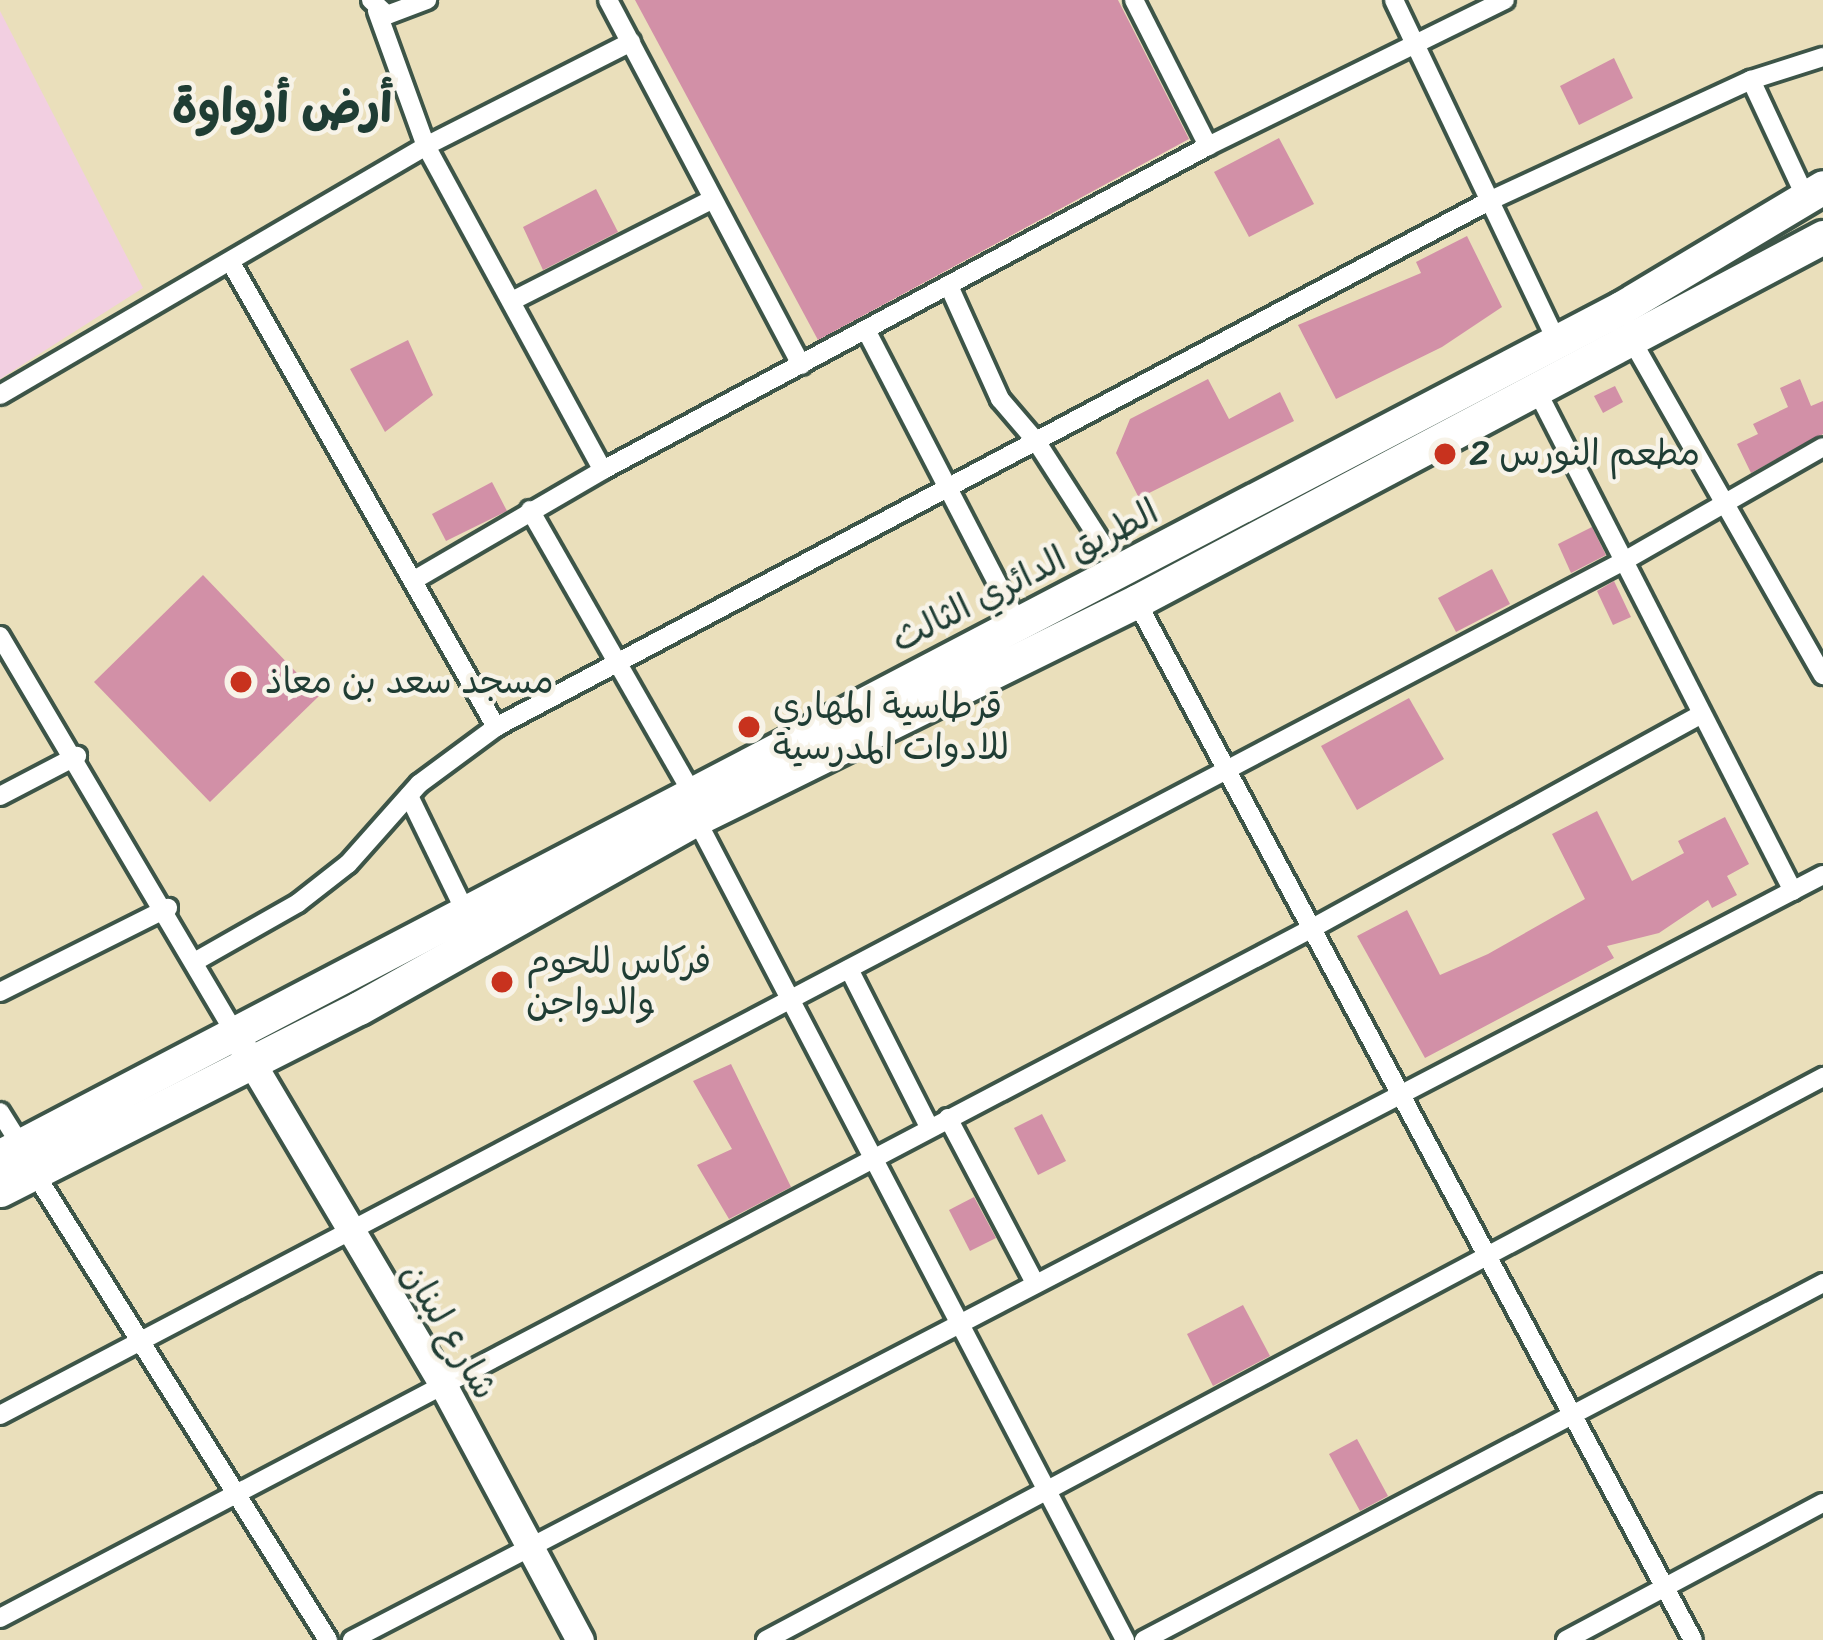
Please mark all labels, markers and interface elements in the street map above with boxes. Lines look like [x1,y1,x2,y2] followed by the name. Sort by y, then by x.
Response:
[172,77,392,135] district label: أرض أزواوة
[1469,432,1700,476] place label: مطعم النورس 2
[1432,441,1458,467] marker: مطعم النورس 2
[884,490,1166,662] street label: الطريق الدائري الثالث
[265,660,554,704] place label: مسجد سعد بن معاذ
[228,669,254,695] marker: مسجد سعد بن معاذ
[773,684,1009,769] place label: قرطاسية المهاري للادوات المدرسية
[736,714,762,740] marker: قرطاسية المهاري للادوات المدرسية
[526,939,711,1024] place label: فركاس للحوم والدواجن
[489,969,515,995] marker: فركاس للحوم والدواجن
[391,1255,507,1407] street label: شارع لبنان

